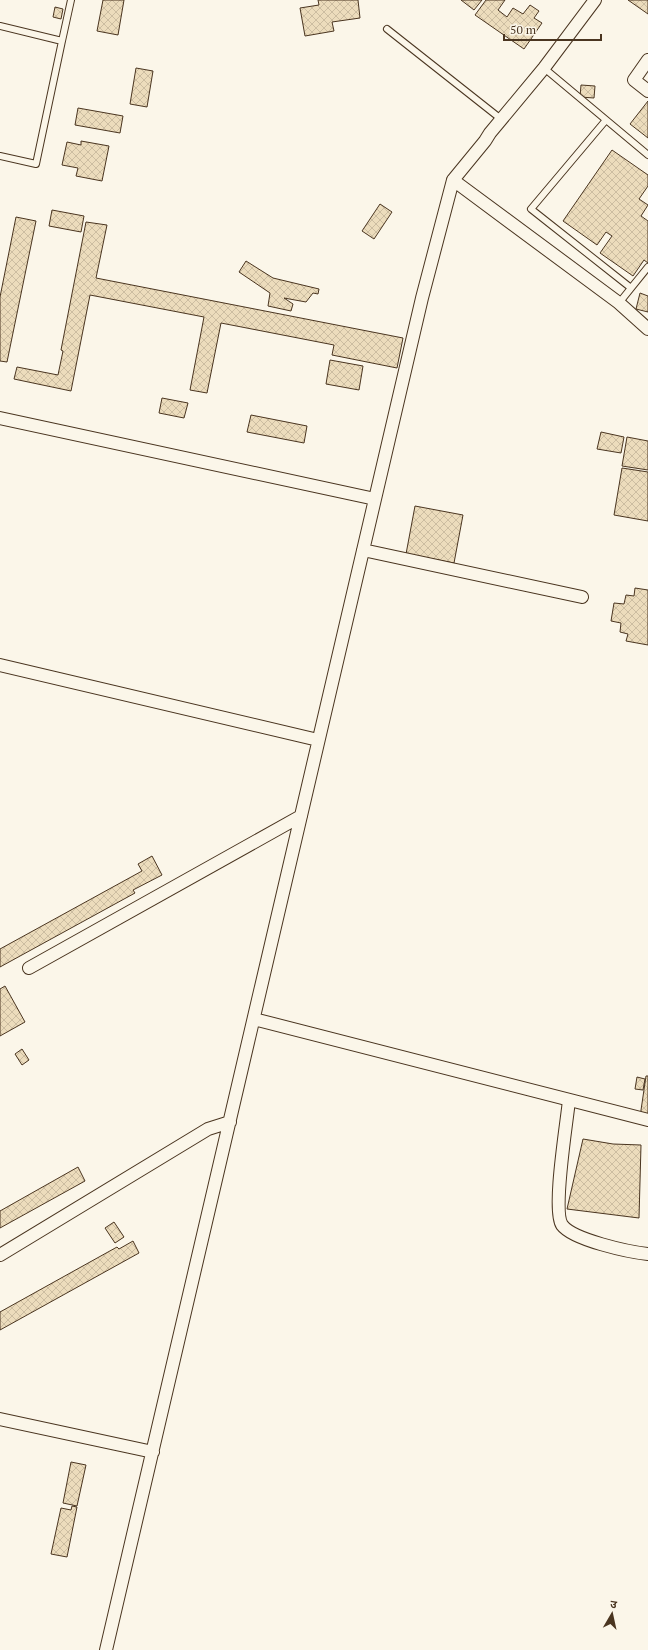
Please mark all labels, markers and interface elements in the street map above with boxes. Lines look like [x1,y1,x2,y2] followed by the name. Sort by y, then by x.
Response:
[504,16,601,42] scale bar
[510,22,537,37] text: 50 m
[592,1594,632,1634] north arrow
[609,1597,618,1612] text: उ

